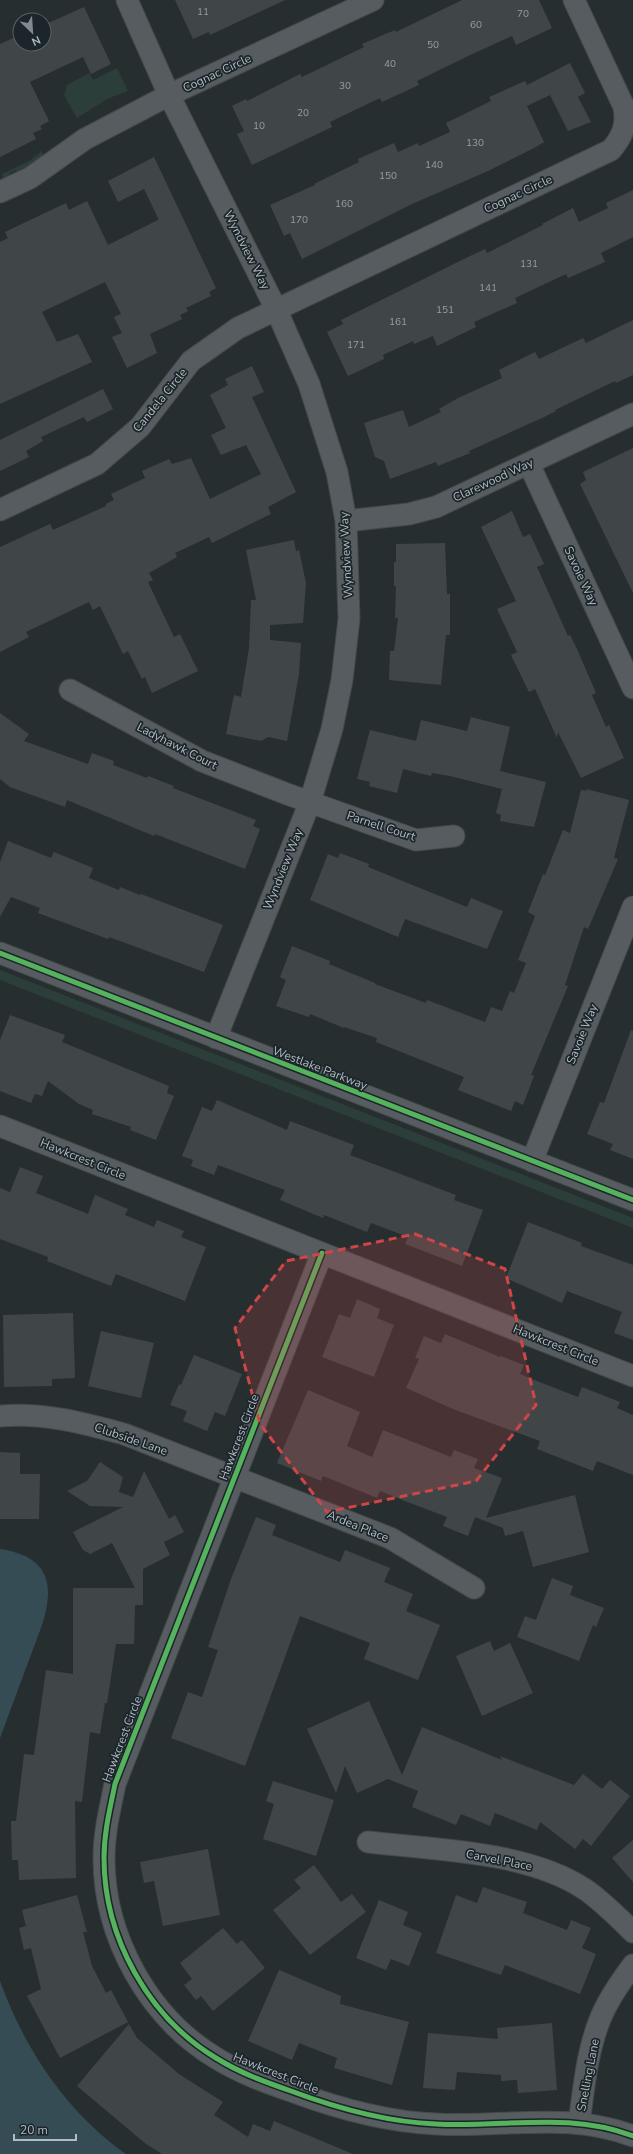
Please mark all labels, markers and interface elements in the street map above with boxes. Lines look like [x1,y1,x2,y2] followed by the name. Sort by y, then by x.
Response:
[197,5,209,19] house number: 11
[517,7,529,21] house number: 70
[12,12,52,52] north arrow
[470,18,482,32] house number: 60
[29,32,43,49] text: N
[427,38,439,52] house number: 50
[180,50,254,96] street label: Cognac Circle
[384,57,396,71] house number: 40
[339,79,351,93] house number: 30
[297,106,309,120] house number: 20
[253,119,265,133] house number: 10
[466,136,484,150] house number: 130
[425,158,443,172] house number: 140
[379,169,397,183] house number: 150
[481,171,555,217] street label: Cognac Circle
[335,197,353,211] house number: 160
[220,208,274,293] street label: Wyndview Way
[290,213,308,227] house number: 170
[520,257,538,271] house number: 131
[479,281,497,295] house number: 141
[436,303,454,317] house number: 151
[389,315,407,329] house number: 161
[347,338,365,352] house number: 171
[129,365,191,435] street label: Candela Circle
[450,454,537,506] street label: Clarewood Way
[336,511,356,599] street label: Wyndview Way
[560,544,602,609] street label: Savoie Way
[134,719,221,774] street label: Ladyhawk Court
[345,807,418,845] street label: Parnell Court
[259,825,307,912] street label: Wyndview Way
[563,1001,602,1067] street label: Savoie Way
[270,1043,370,1094] street label: Westlake Parkway
[38,1135,128,1183] street label: Hawkcrest Circle
[511,1321,601,1369] street label: Hawkcrest Circle
[215,1392,263,1482] street label: Hawkcrest Circle
[92,1419,170,1459] street label: Clubside Lane
[325,1506,391,1546] street label: Ardea Place
[98,1694,146,1784] street label: Hawkcrest Circle
[464,1846,534,1874] street label: Carvel Place
[573,2037,603,2113] street label: Snelling Lane
[231,2049,321,2097] street label: Hawkcrest Circle
[14,2116,76,2142] scale bar
[20,2122,48,2138] text: 20 m

